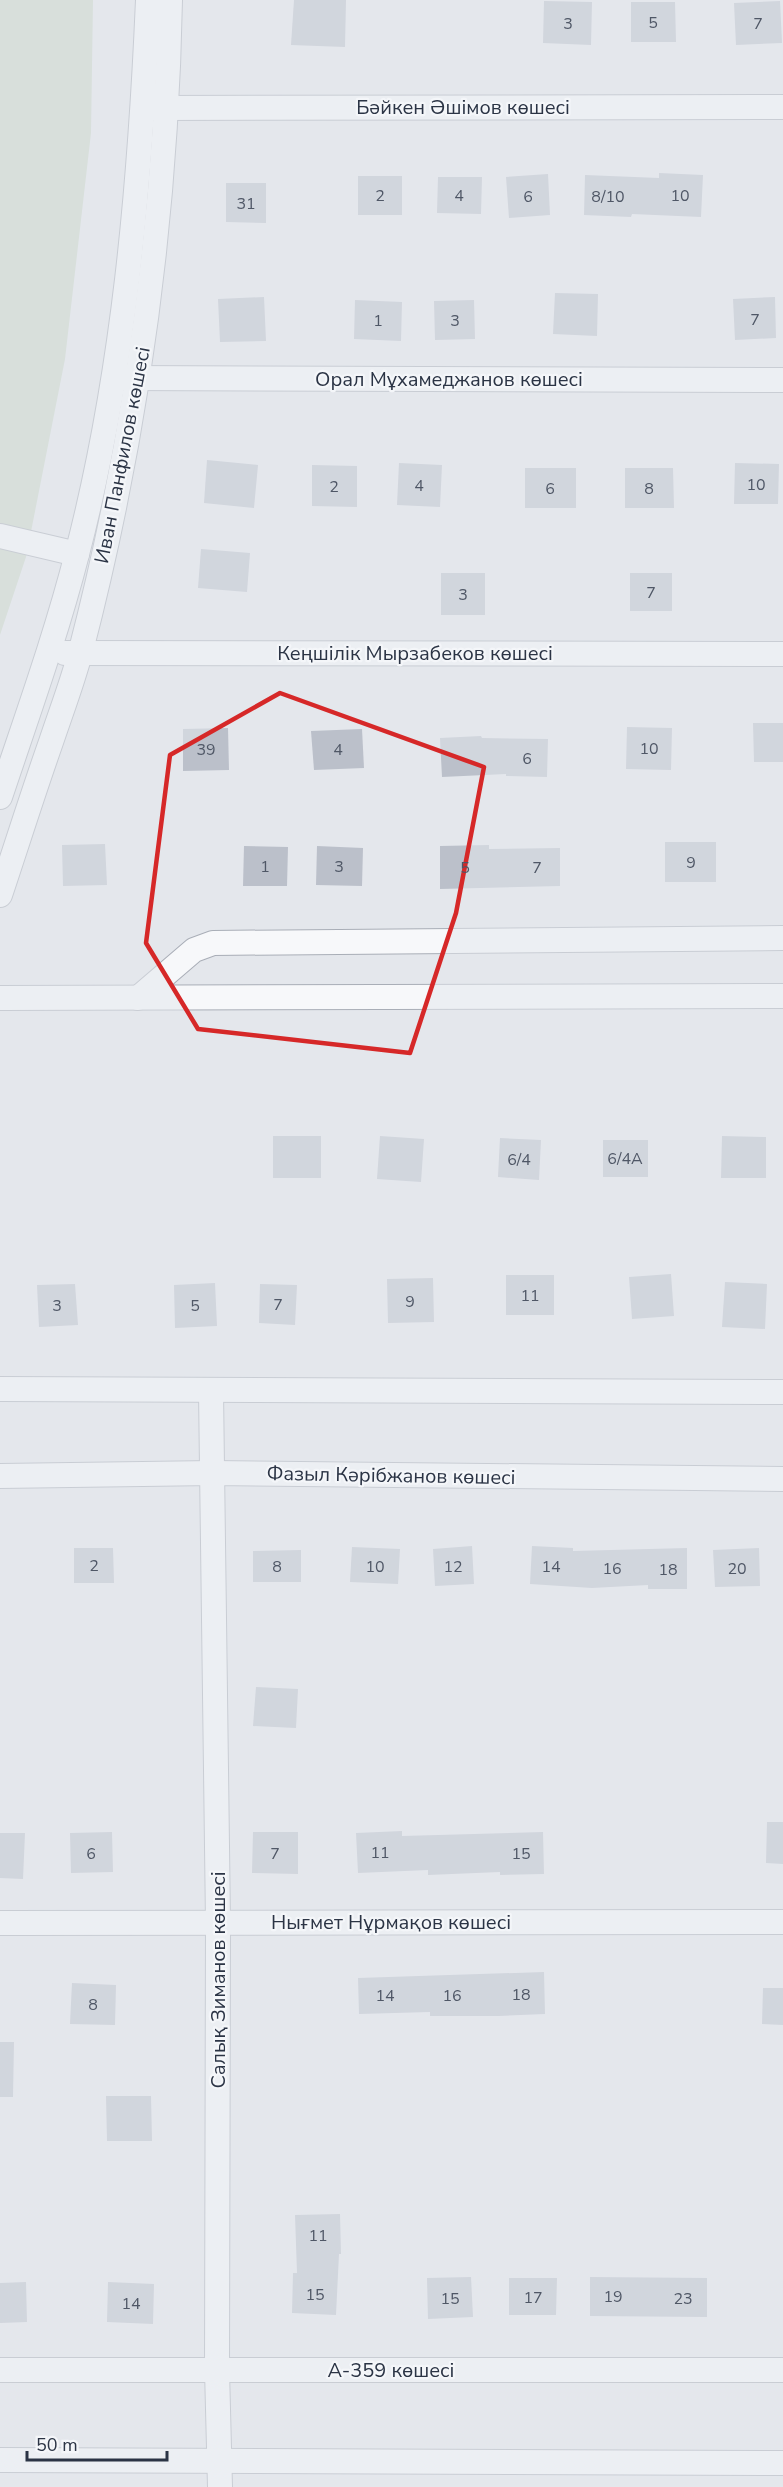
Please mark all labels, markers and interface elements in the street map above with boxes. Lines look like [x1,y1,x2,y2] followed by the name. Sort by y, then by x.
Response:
[648,12,658,34] house number: 5
[563,13,573,35] house number: 3
[753,13,763,35] house number: 7
[356,94,570,121] street label: Бәйкен Әшімов көшесі
[375,185,385,207] house number: 2
[454,185,464,207] house number: 4
[670,185,690,207] house number: 10
[523,186,533,208] house number: 6
[591,186,625,208] house number: 8/10
[236,193,256,215] house number: 31
[750,309,760,331] house number: 7
[373,310,383,332] house number: 1
[450,310,460,332] house number: 3
[88,344,157,566] street label: Иван Панфилов көшесі
[315,366,583,393] street label: Орал Мұхамеджанов көшесі
[746,474,766,496] house number: 10
[414,475,424,497] house number: 4
[329,476,339,498] house number: 2
[545,478,555,500] house number: 6
[644,478,654,500] house number: 8
[646,582,656,604] house number: 7
[458,584,468,606] house number: 3
[277,640,553,667] street label: Кеңшілік Мырзабеков көшесі
[639,738,659,760] house number: 10
[196,739,216,761] house number: 39
[333,739,343,761] house number: 4
[522,748,532,770] house number: 6
[686,852,696,874] house number: 9
[260,856,270,878] house number: 1
[334,856,344,878] house number: 3
[460,857,470,879] house number: 5
[532,857,542,879] house number: 7
[607,1148,643,1170] house number: 6/4А
[507,1149,531,1171] house number: 6/4
[520,1285,540,1307] house number: 11
[405,1291,415,1313] house number: 9
[273,1294,283,1316] house number: 7
[52,1295,62,1317] house number: 3
[190,1295,200,1317] house number: 5
[266,1460,516,1491] street label: Фазыл Кәрібжанов көшесі
[89,1555,99,1577] house number: 2
[272,1556,282,1578] house number: 8
[365,1556,385,1578] house number: 10
[443,1556,463,1578] house number: 12
[541,1556,561,1578] house number: 14
[602,1558,622,1580] house number: 16
[727,1558,747,1580] house number: 20
[658,1559,678,1581] house number: 18
[370,1842,390,1864] house number: 11
[86,1843,96,1865] house number: 6
[270,1843,280,1865] house number: 7
[511,1843,531,1865] house number: 15
[205,1871,232,2089] street label: Салық Зиманов көшесі
[271,1909,511,1936] street label: Нығмет Нұрмақов көшесі
[511,1984,531,2006] house number: 18
[375,1985,395,2007] house number: 14
[442,1985,462,2007] house number: 16
[88,1994,98,2016] house number: 8
[308,2225,328,2247] house number: 11
[305,2284,325,2306] house number: 15
[603,2286,623,2308] house number: 19
[523,2287,543,2309] house number: 17
[440,2288,460,2310] house number: 15
[673,2288,693,2310] house number: 23
[121,2293,141,2315] house number: 14
[328,2357,454,2384] street label: А-359 көшесі
[27,2424,166,2462] scale bar
[36,2433,78,2457] text: 50 m

